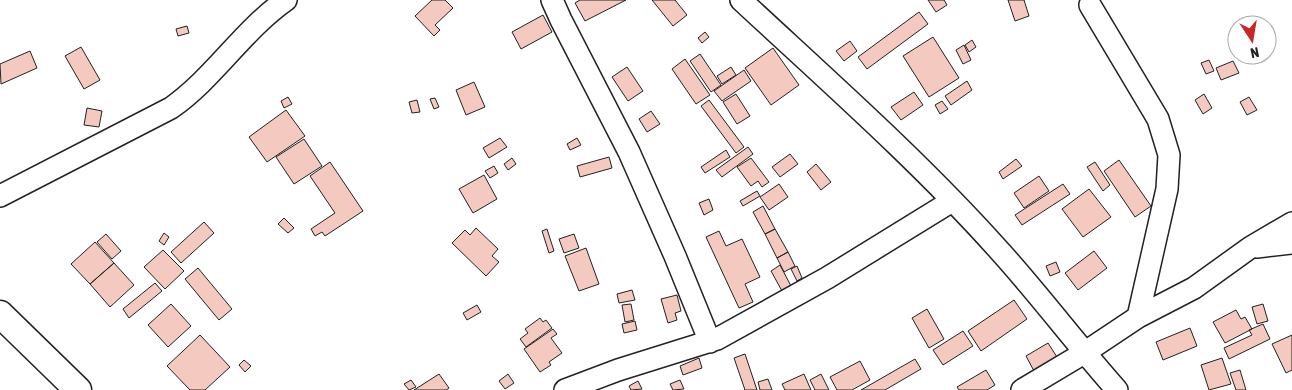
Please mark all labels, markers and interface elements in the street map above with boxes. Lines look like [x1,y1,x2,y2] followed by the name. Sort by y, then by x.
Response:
[1227,15,1277,65] north arrow
[1249,44,1260,61] text: N

